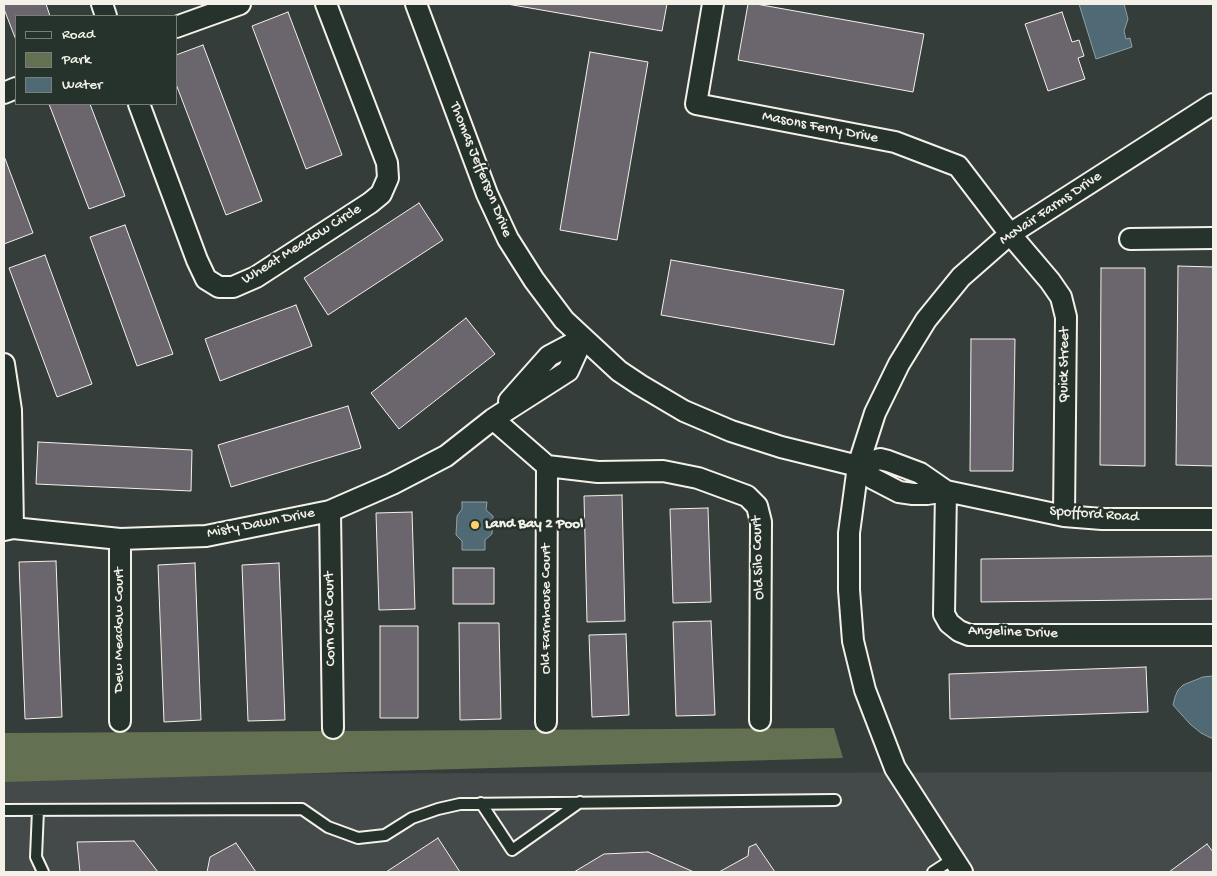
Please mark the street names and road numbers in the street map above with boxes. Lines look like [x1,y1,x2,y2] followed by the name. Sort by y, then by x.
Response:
[445,100,515,240] street label: Thomas Jefferson Drive
[760,108,880,148] street label: Masons Ferry Drive
[996,168,1106,250] street label: McNair Farms Drive
[239,201,365,289] street label: Wheat Meadow Circle
[1055,327,1075,403] street label: Quick Street
[1049,503,1139,527] street label: Spofford Road
[206,505,316,543] street label: Misty Dawn Drive
[749,516,769,600] street label: Old Silo Court
[538,544,556,674] street label: Old Farmhouse Court
[111,567,129,693] street label: Dew Meadow Court
[321,572,341,666] street label: Corn Crib Court
[968,622,1058,644] street label: Angeline Drive

